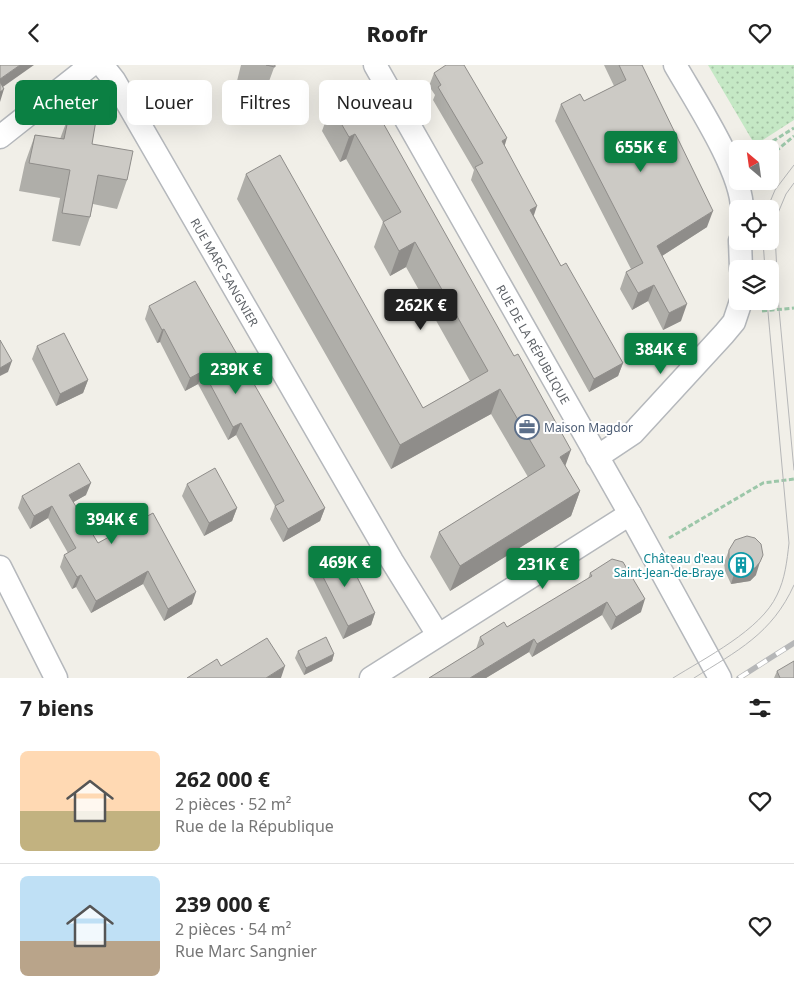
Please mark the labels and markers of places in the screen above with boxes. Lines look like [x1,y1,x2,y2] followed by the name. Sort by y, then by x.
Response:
[600,131,682,173] pin: 655K €
[380,289,462,331] pin: 262K €
[620,333,702,375] pin: 384K €
[195,353,277,395] pin: 239K €
[514,414,540,440] office icon: Maison Magdor
[544,419,633,436] place label: Maison Magdor
[71,503,153,545] pin: 394K €
[304,545,386,588] pin: 469K €
[502,547,584,590] pin: 231K €
[614,550,724,581] place label: Château d'eau Saint-Jean-de-Braye
[728,552,754,578] building icon: Château d'eau Saint-Jean-de-Braye

